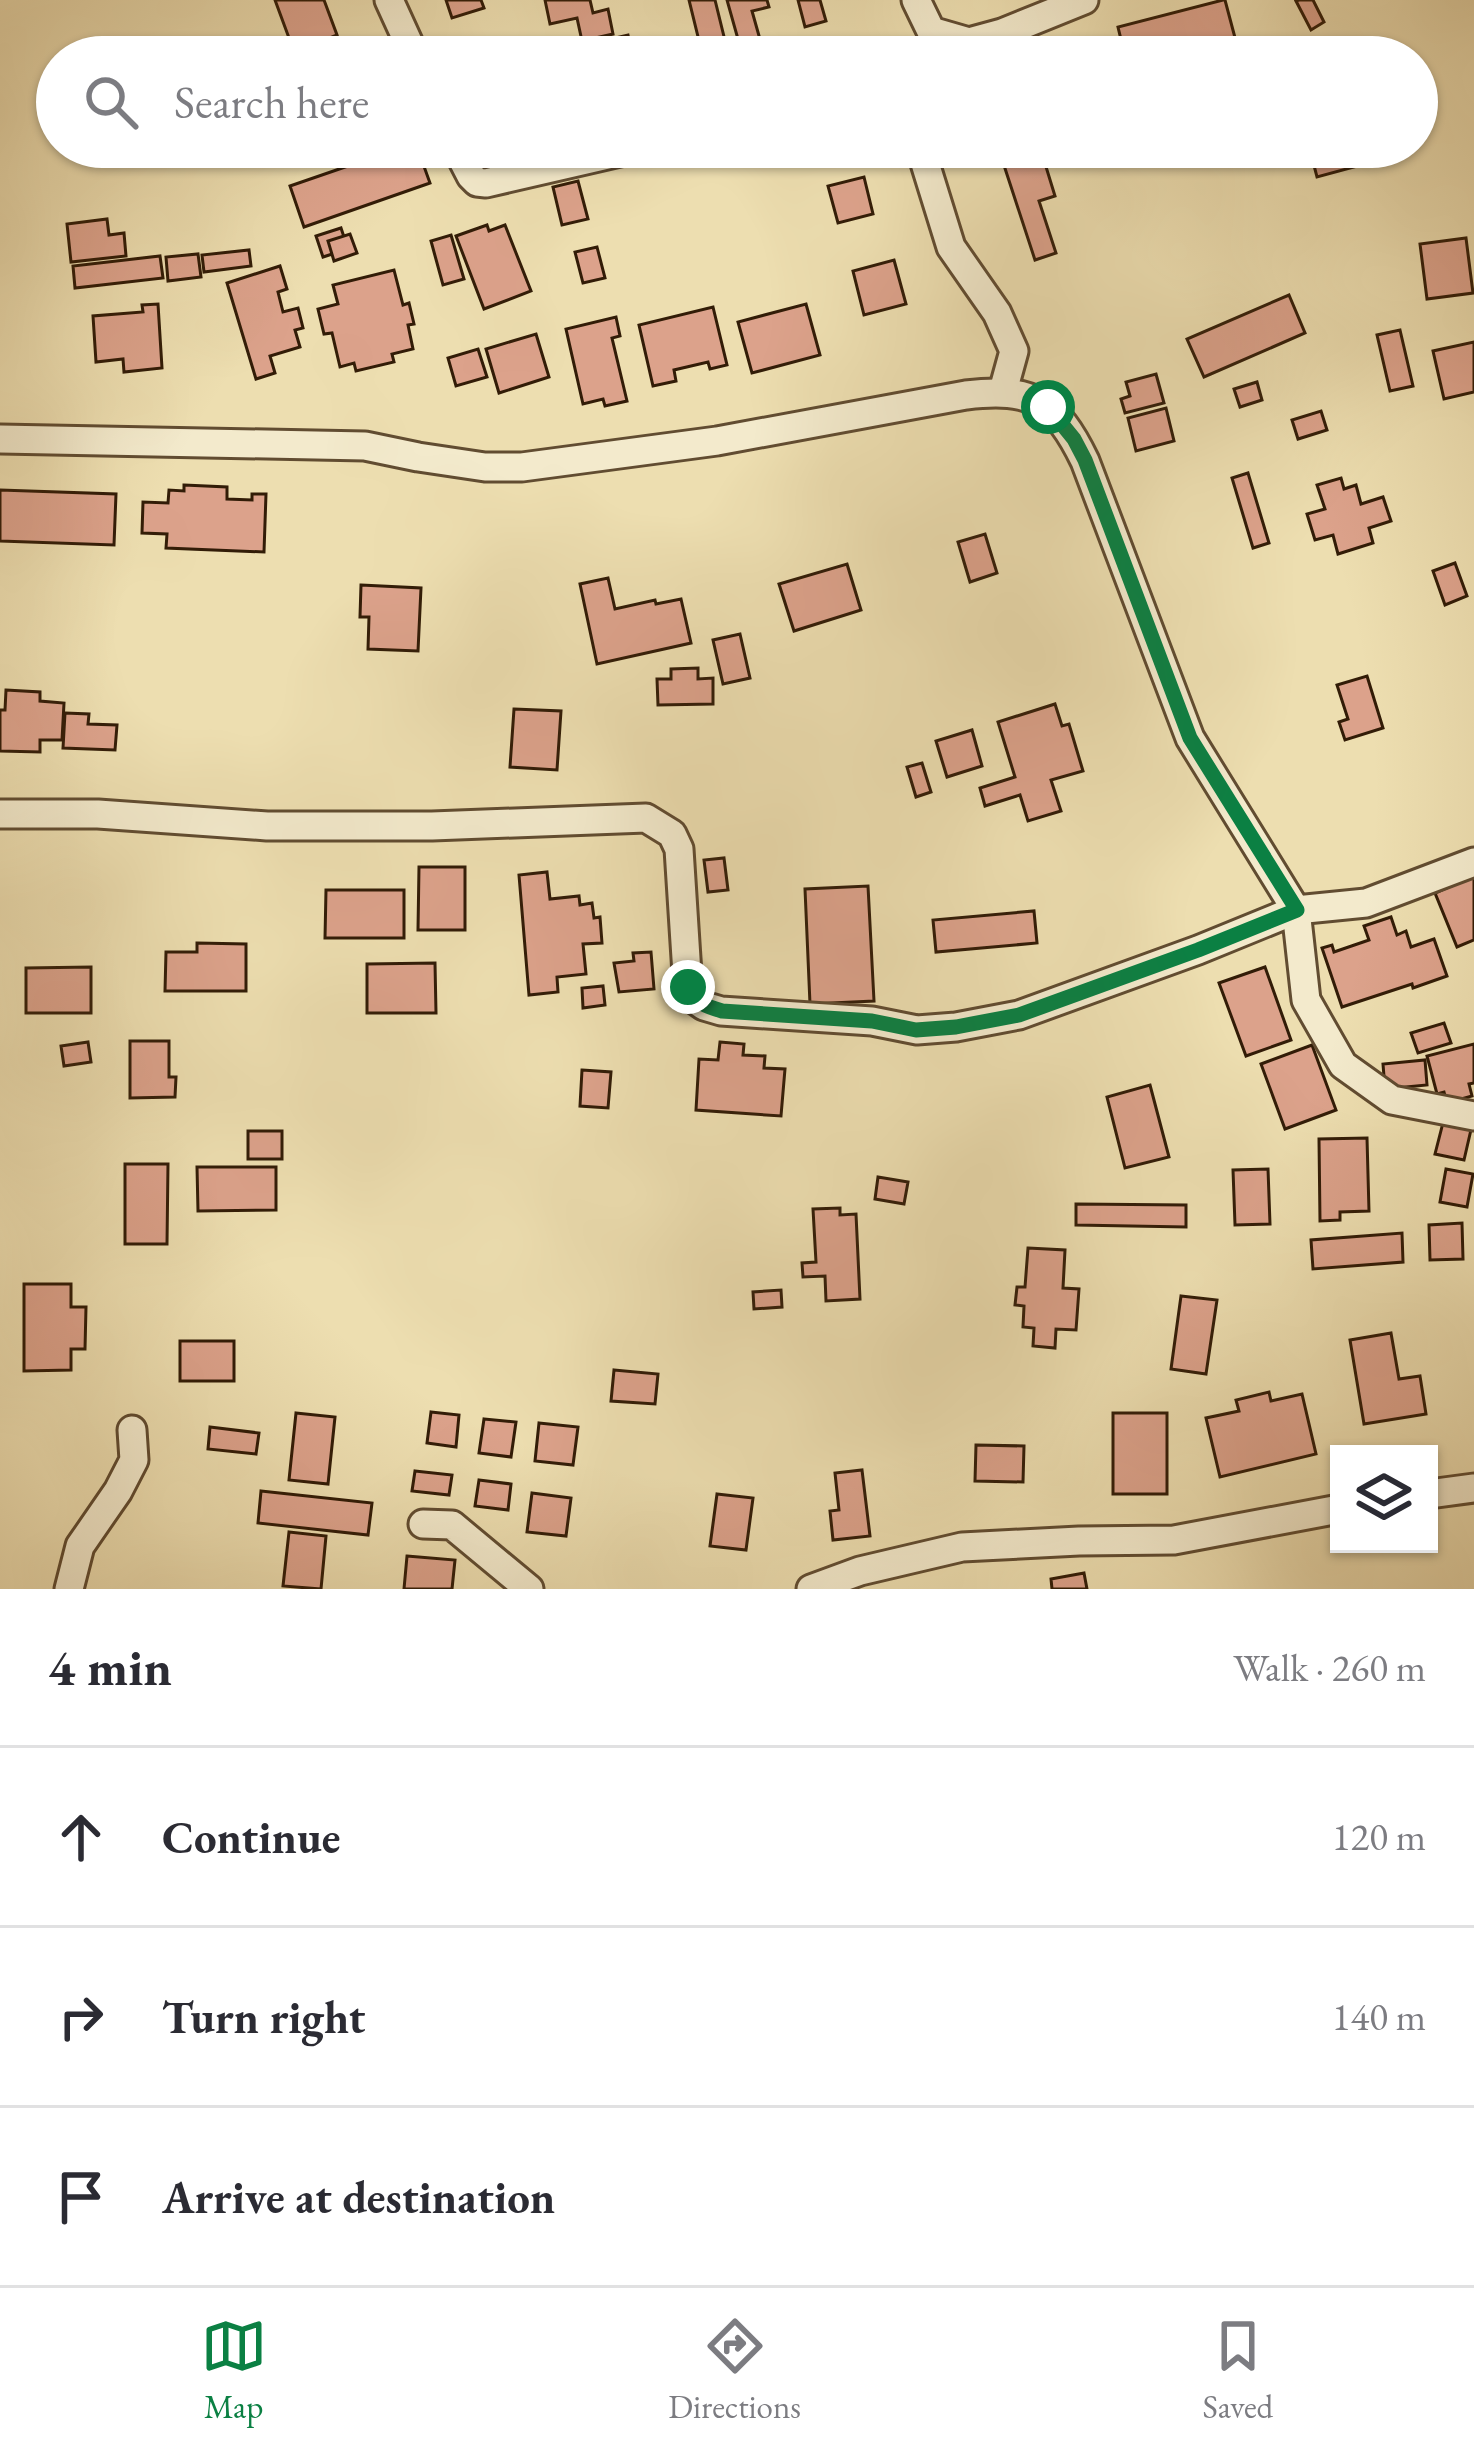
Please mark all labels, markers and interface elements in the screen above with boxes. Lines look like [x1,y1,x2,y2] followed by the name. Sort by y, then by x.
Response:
[36,36,1438,168] search box
[78,69,144,135] icon: search
[174,73,369,131] text: Search here
[1021,380,1075,434] route start
[661,960,715,1014] route end
[1330,1445,1438,1553] map controls
[1330,1445,1438,1553] button: layers
[48,1634,172,1700] text: 4 min
[1233,1642,1426,1693] text: Walk · 260 m
[48,1804,114,1870] icon: ahead
[162,1808,340,1866] text: Continue
[1332,1811,1426,1862] text: 120 m
[48,1984,114,2050] icon: right
[162,1988,365,2046] text: Turn right
[1332,1991,1426,2042] text: 140 m
[48,2164,114,2230] icon: arrive
[162,2168,555,2226] text: Arrive at destination
[201,2313,267,2428] tab: Map
[668,2313,801,2428] tab: Directions
[1203,2313,1273,2428] tab: Saved

